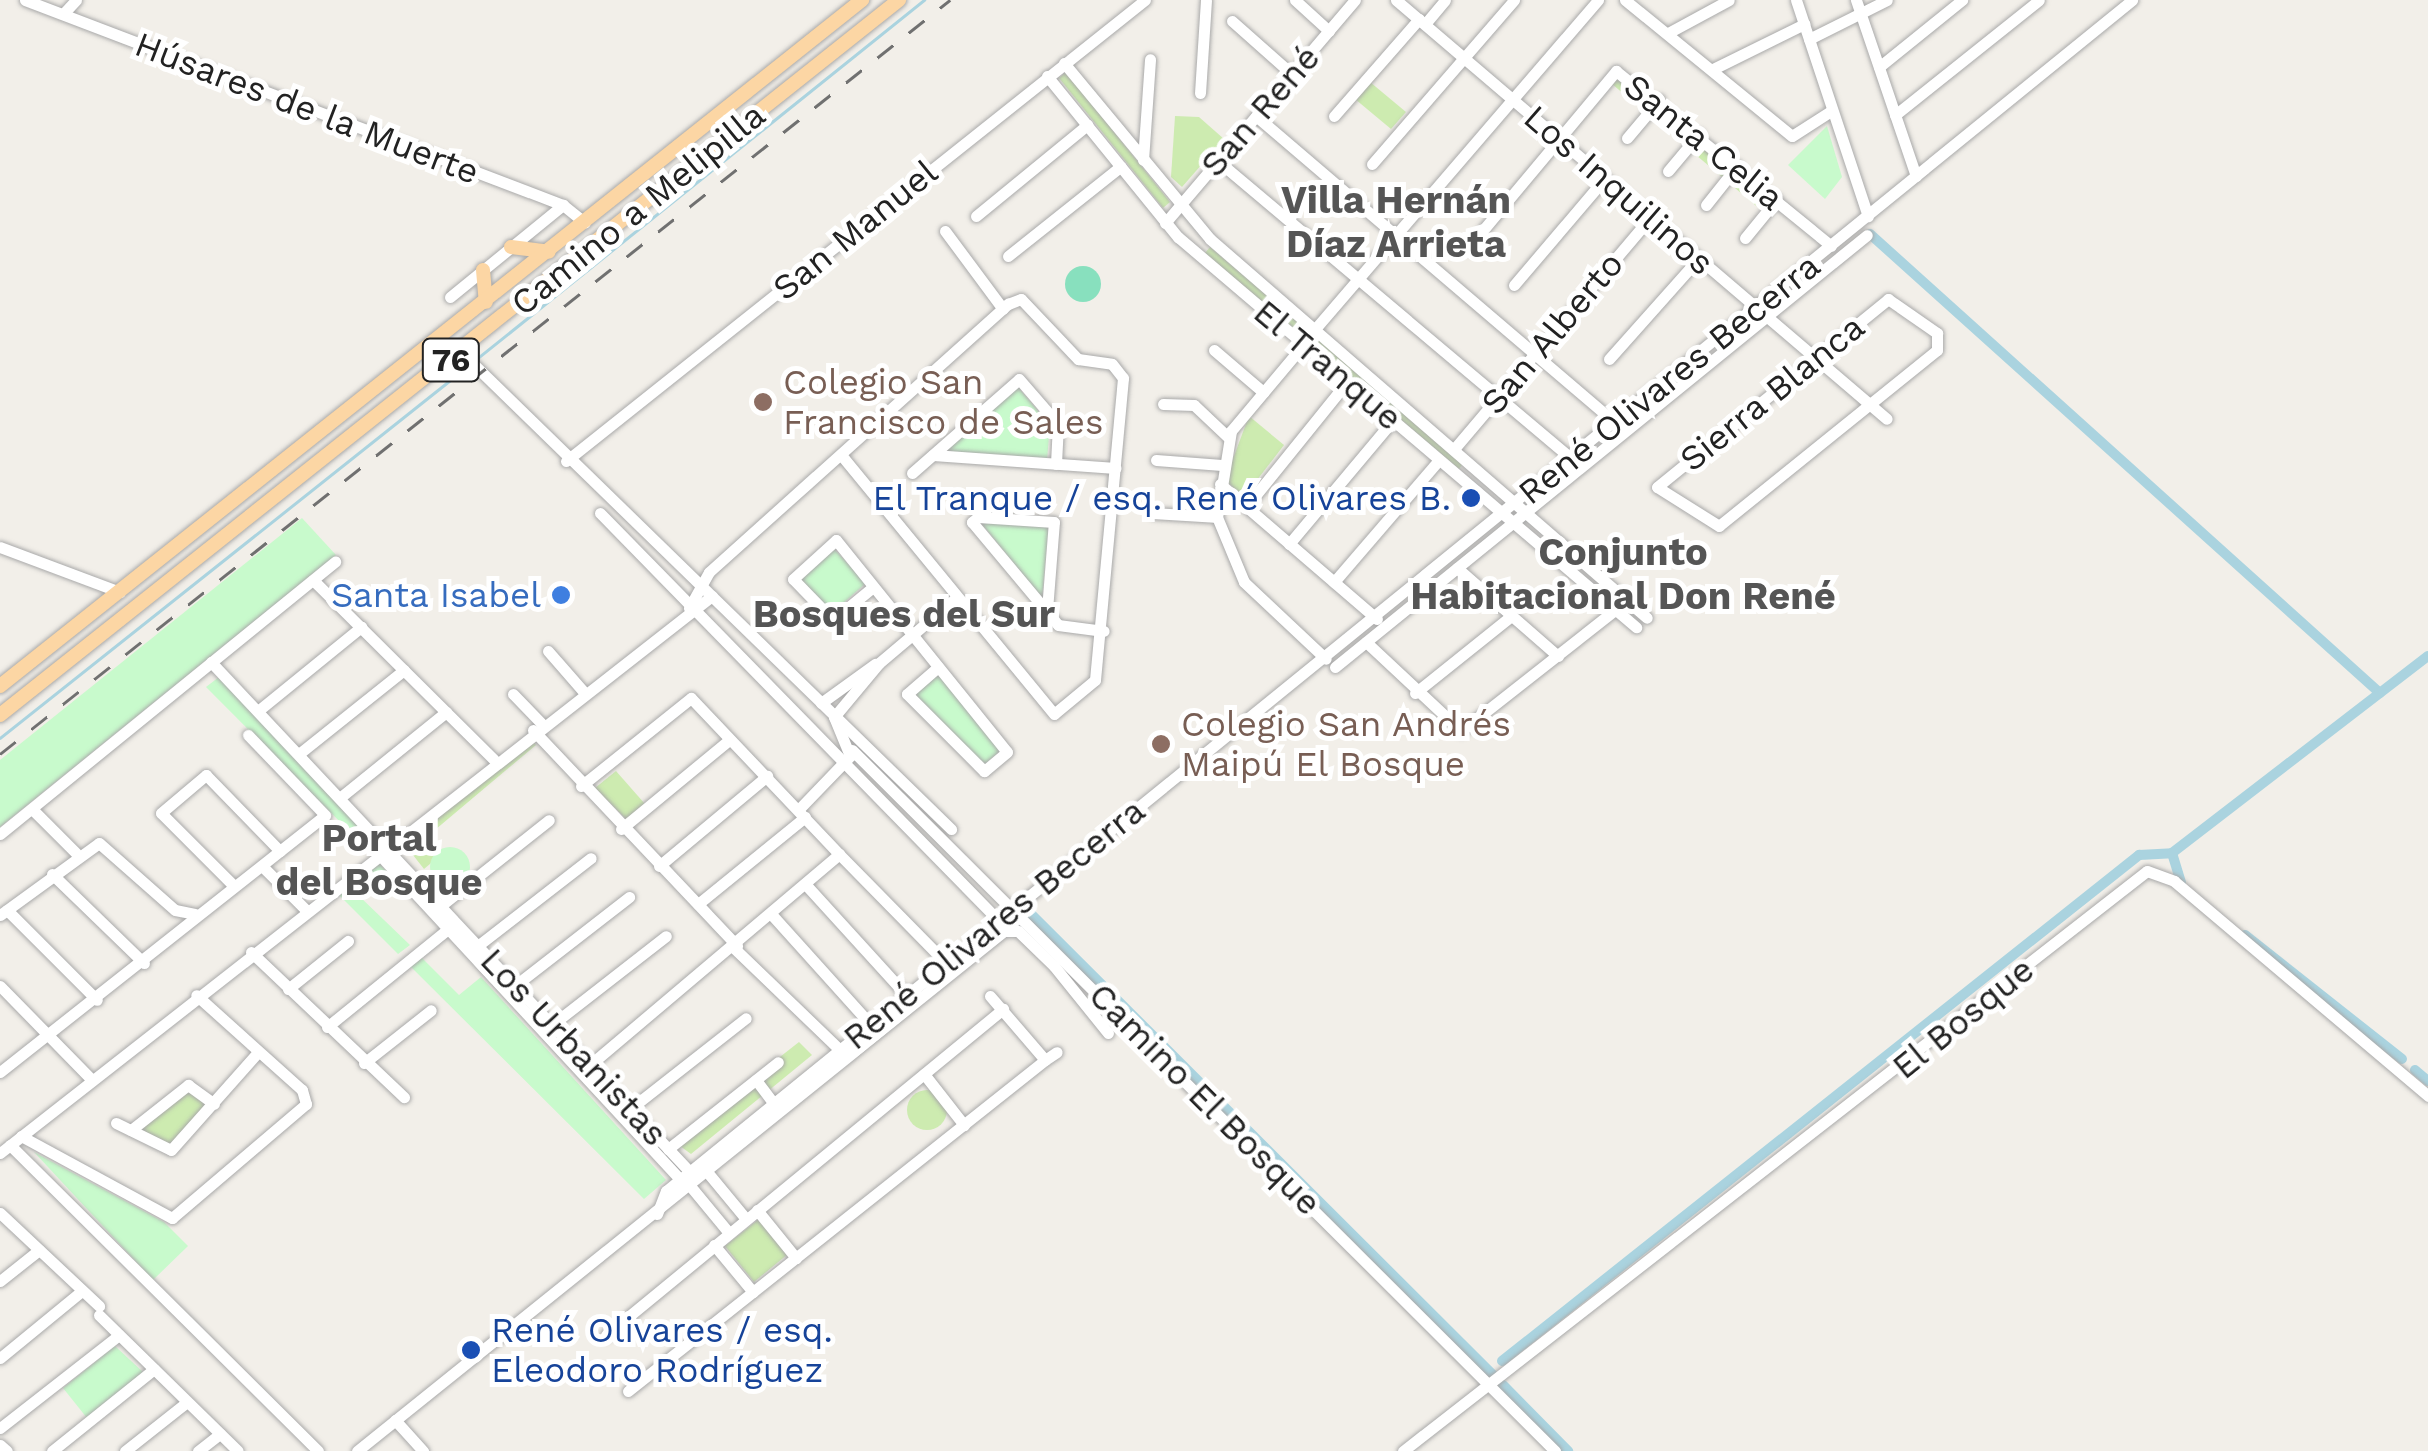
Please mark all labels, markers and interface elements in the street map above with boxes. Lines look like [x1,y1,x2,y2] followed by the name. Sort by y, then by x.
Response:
[129,23,485,193] street label: Húsares de la Muerte
[1192,37,1328,185] street label: San René
[1615,65,1793,219] street label: Santa Celia
[502,94,774,324] street label: Camino a Melipilla
[1516,96,1722,284] street label: Los Inquilinos
[764,151,946,309] street label: San Manuel
[1281,178,1511,268] district label: Villa Hernán Díaz Arrieta
[1472,243,1632,423] street label: San Alberto
[1510,245,1828,513] street label: René Olivares Becerra
[1245,290,1411,440] street label: El Tranque
[1671,306,1873,480] street label: Sierra Blanca
[421,333,481,387] road number: 76
[783,361,1103,443] place label: Colegio San Francisco de Sales
[752,391,774,413] marker: Colegio San Francisco de Sales
[870,477,1451,519] place label: El Tranque / esq. René Olivares B.
[1460,487,1482,509] marker: El Tranque / esq. René Olivares B.
[1410,530,1836,620] district label: Conjunto Habitacional Don René
[330,574,541,616] place label: Santa Isabel
[550,584,572,606] marker: Santa Isabel
[753,592,1055,638] district label: Bosques del Sur
[1181,703,1512,785] place label: Colegio San Andrés Maipú El Bosque
[1150,733,1172,755] marker: Colegio San Andrés Maipú El Bosque
[835,790,1153,1058] street label: René Olivares Becerra
[275,816,483,906] district label: Portal del Bosque
[472,940,676,1154] street label: Los Urbanistas
[1883,948,2043,1088] street label: El Bosque
[1080,974,1330,1224] street label: Camino El Bosque
[491,1309,833,1391] place label: René Olivares / esq. Eleodoro Rodríguez
[460,1339,482,1361] marker: René Olivares / esq. Eleodoro Rodríguez

